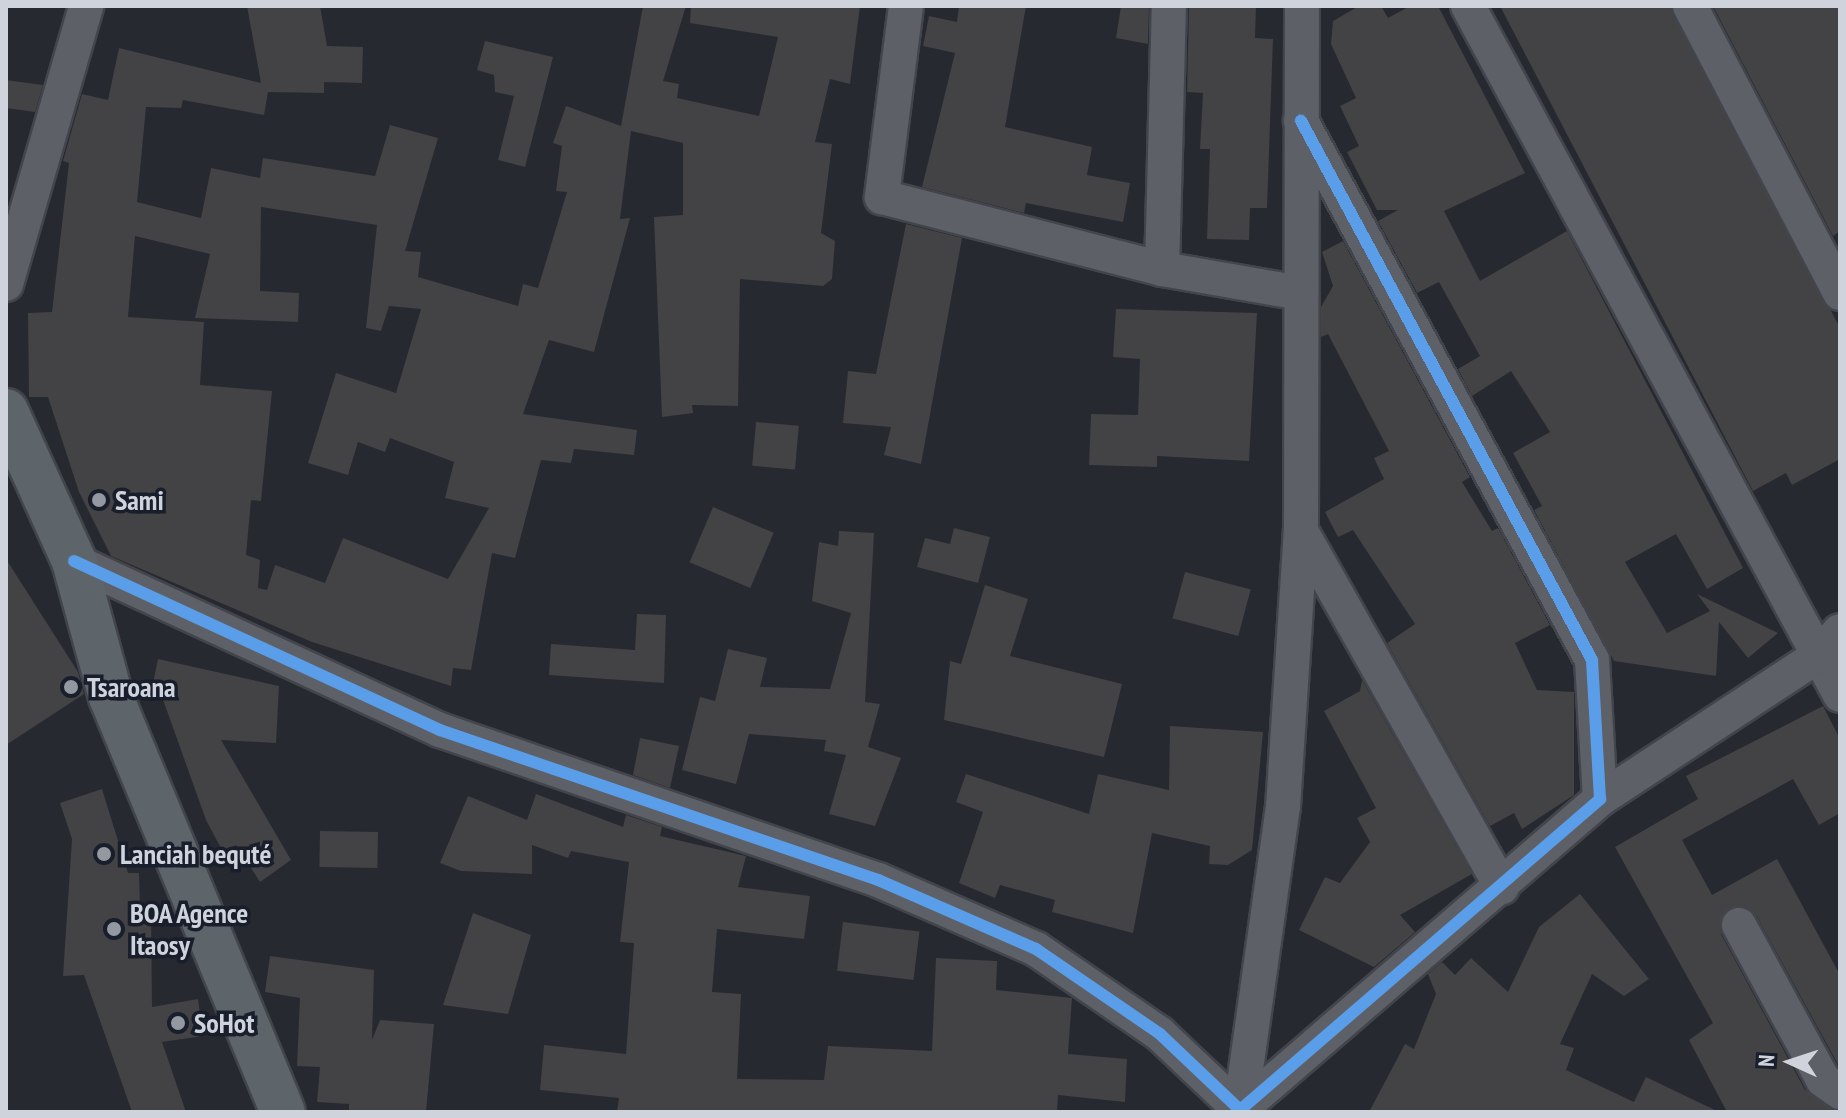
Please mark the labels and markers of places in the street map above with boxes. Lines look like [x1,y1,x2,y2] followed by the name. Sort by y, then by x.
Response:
[115,483,164,517] place label: Sami
[90,491,108,509] marker: Sami
[87,670,176,704] place label: Tsaroana
[62,678,80,696] marker: Tsaroana
[120,837,271,871] place label: Lanciah bequté
[95,845,113,863] marker: Lanciah bequté
[130,896,250,962] place label: BOA Agence Itaosy
[105,920,123,938] marker: BOA Agence Itaosy
[194,1006,254,1040] place label: SoHot
[169,1014,187,1032] marker: SoHot

